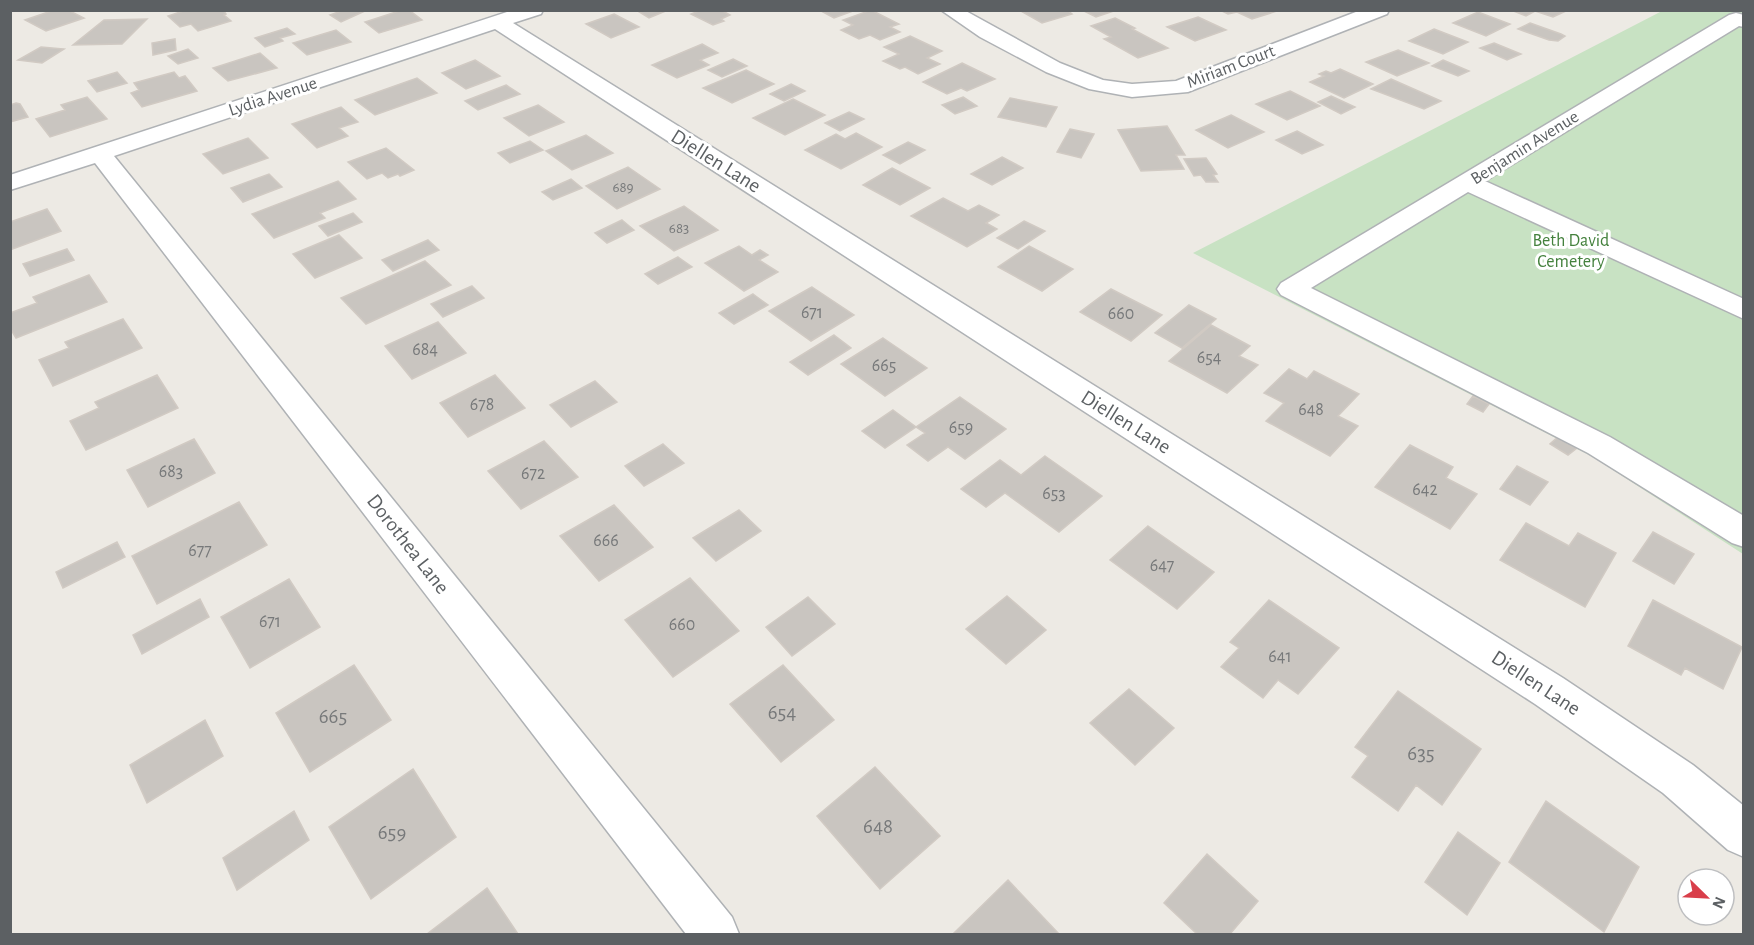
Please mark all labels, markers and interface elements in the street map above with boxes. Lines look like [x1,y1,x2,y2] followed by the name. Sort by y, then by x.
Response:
[1185,42,1278,92] street label: Miriam Court
[226,74,320,120] street label: Lydia Avenue
[1468,108,1582,188] street label: Benjamin Avenue
[667,125,765,197] street label: Diellen Lane
[612,180,634,195] house number: 689
[669,221,689,236] house number: 683
[1533,232,1609,271] park label: Beth David Cemetery
[801,304,823,322] house number: 671
[1108,305,1134,323] house number: 660
[412,341,438,359] house number: 684
[1197,349,1222,367] house number: 654
[872,357,896,375] house number: 665
[1077,386,1175,458] street label: Diellen Lane
[470,396,494,414] house number: 678
[1298,401,1324,419] house number: 648
[949,419,973,437] house number: 659
[159,463,183,481] house number: 683
[521,465,545,483] house number: 672
[1412,481,1438,499] house number: 642
[1042,485,1066,503] house number: 653
[363,490,453,598] street label: Dorothea Lane
[593,532,619,550] house number: 666
[188,542,212,560] house number: 677
[1150,557,1174,575] house number: 647
[259,613,281,631] house number: 671
[669,616,695,634] house number: 660
[1488,647,1584,719] street label: Diellen Lane
[1268,648,1292,666] house number: 641
[768,702,796,723] house number: 654
[319,706,347,727] house number: 665
[1407,743,1435,764] house number: 635
[863,816,893,837] house number: 648
[378,822,406,843] house number: 659
[1676,867,1736,927] north arrow
[1709,894,1728,911] text: N

